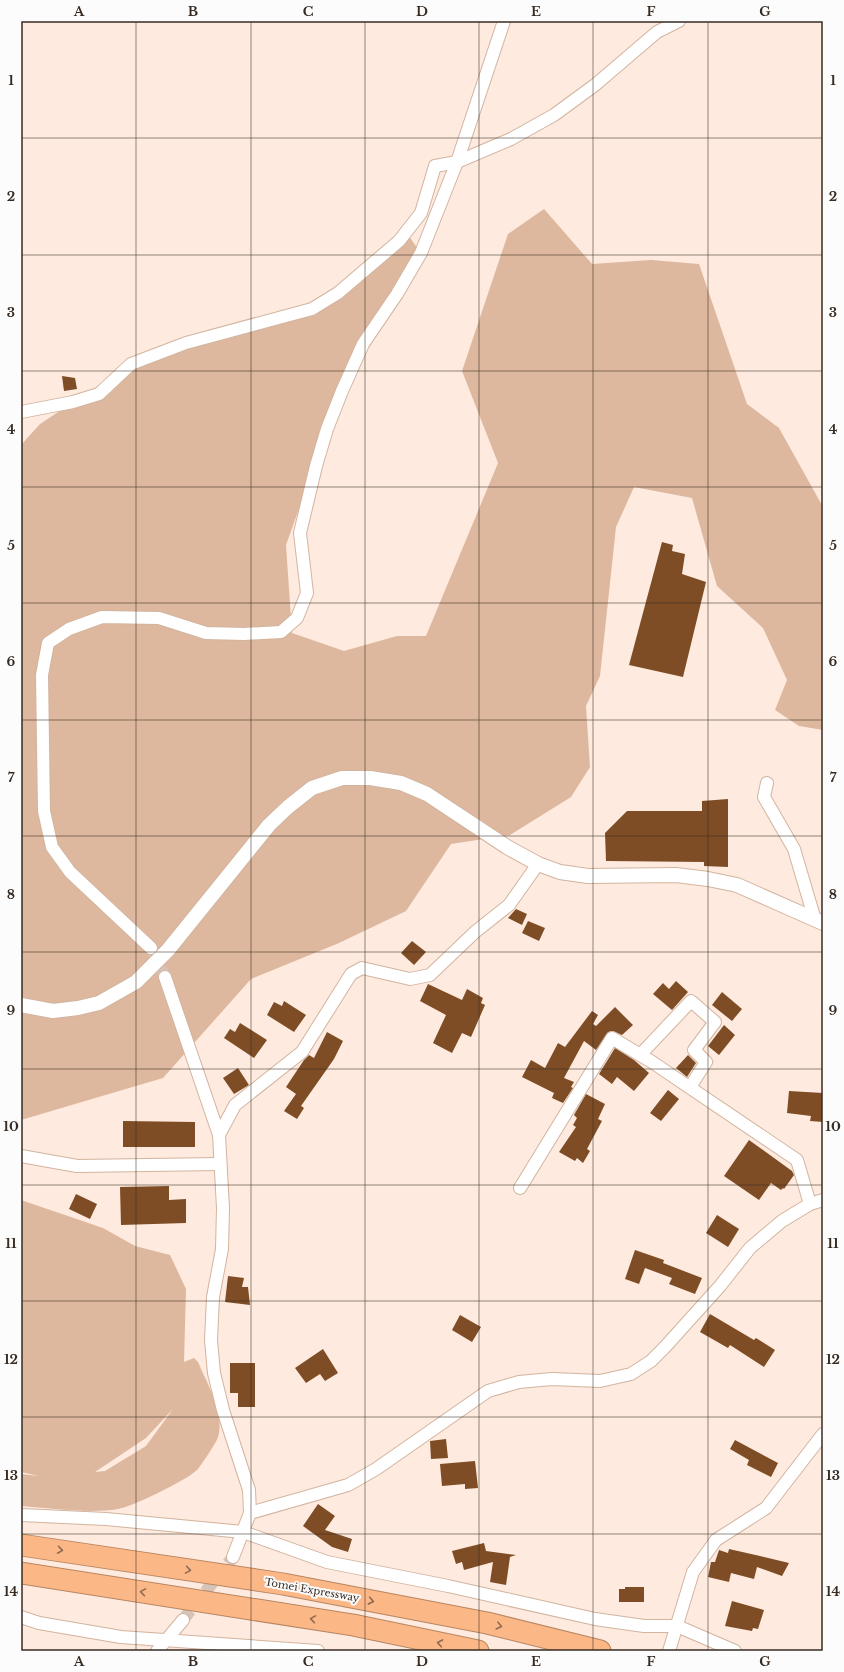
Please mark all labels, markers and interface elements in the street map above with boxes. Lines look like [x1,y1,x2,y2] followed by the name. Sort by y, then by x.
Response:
[73,3,85,20] text: A
[188,3,198,20] text: B
[303,3,314,20] text: C
[416,3,428,20] text: D
[531,3,541,20] text: E
[647,3,656,20] text: F
[759,3,771,20] text: G
[8,72,14,89] text: 1
[830,72,836,89] text: 1
[7,188,15,205] text: 2
[829,188,837,205] text: 2
[7,304,15,321] text: 3
[829,304,837,321] text: 3
[7,421,16,438] text: 4
[829,421,838,438] text: 4
[7,537,15,554] text: 5
[829,537,837,554] text: 5
[7,653,16,670] text: 6
[829,653,838,670] text: 6
[8,769,15,786] text: 7
[830,769,837,786] text: 7
[7,886,15,903] text: 8
[829,886,837,903] text: 8
[7,1002,16,1019] text: 9
[829,1002,838,1019] text: 9
[3,1118,19,1135] text: 10
[825,1118,841,1135] text: 10
[5,1235,17,1252] text: 11
[827,1235,839,1252] text: 11
[4,1351,18,1368] text: 12
[826,1351,840,1368] text: 12
[4,1467,18,1484] text: 13
[826,1467,840,1484] text: 13
[57,1546,63,1554] one-way arrow
[185,1565,191,1573] one-way arrow
[264,1575,361,1605] street label: Tomei Expressway
[4,1583,19,1600] text: 14
[826,1583,841,1600] text: 14
[140,1588,146,1597] one-way arrow
[368,1596,375,1605] one-way arrow
[310,1615,316,1623] one-way arrow
[495,1621,502,1630] one-way arrow
[437,1639,444,1647] one-way arrow
[73,1653,85,1670] text: A
[188,1653,198,1670] text: B
[303,1653,314,1670] text: C
[416,1653,428,1670] text: D
[531,1653,541,1670] text: E
[647,1653,656,1670] text: F
[759,1653,771,1670] text: G

